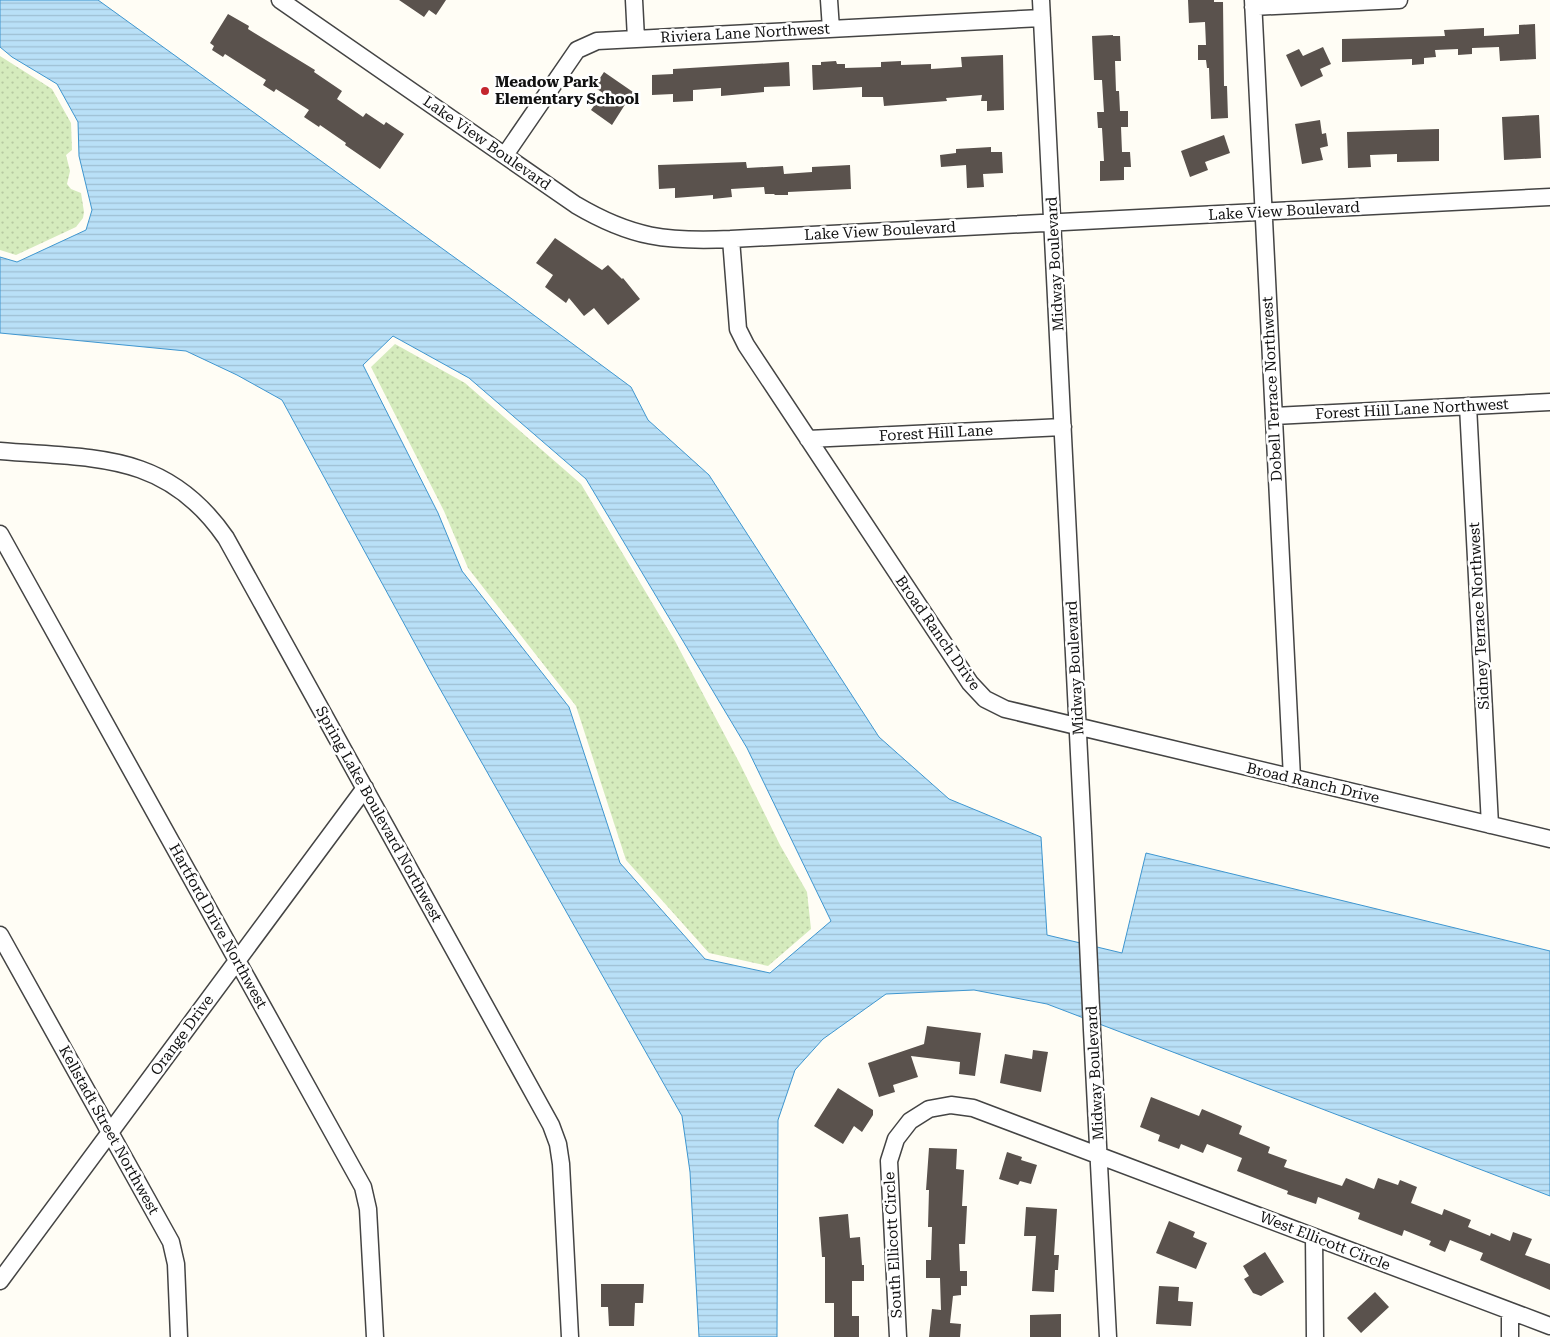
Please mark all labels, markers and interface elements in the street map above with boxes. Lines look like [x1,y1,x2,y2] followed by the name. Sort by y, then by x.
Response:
[660,20,831,46] street label: Riviera Lane Northwest
[495,73,639,108] place label: Meadow Park Elementary School
[479,85,491,97] marker: Meadow Park Elementary School
[420,92,555,194] street label: Lake View Boulevard
[1042,196,1068,332] street label: Midway Boulevard
[1208,198,1361,224] street label: Lake View Boulevard
[804,218,957,244] street label: Lake View Boulevard
[1258,296,1286,482] street label: Dobell Terrace Northwest
[1315,395,1510,423] street label: Forest Hill Lane Northwest
[879,421,993,445] street label: Forest Hill Lane
[1465,521,1493,710] street label: Sidney Terrace Northwest
[892,572,984,694] street label: Broad Ranch Drive
[1062,600,1088,736] street label: Midway Boulevard
[312,703,446,925] street label: Spring Lake Boulevard Northwest
[1245,759,1381,807] street label: Broad Ranch Drive
[165,841,271,1012] street label: Hartford Drive Northwest
[147,991,217,1079] street label: Orange Drive
[1082,1005,1108,1141] street label: Midway Boulevard
[55,1043,163,1218] street label: Kellstadt Street Northwest
[880,1171,906,1319] street label: South Ellicott Circle
[1257,1208,1393,1274] street label: West Ellicott Circle

